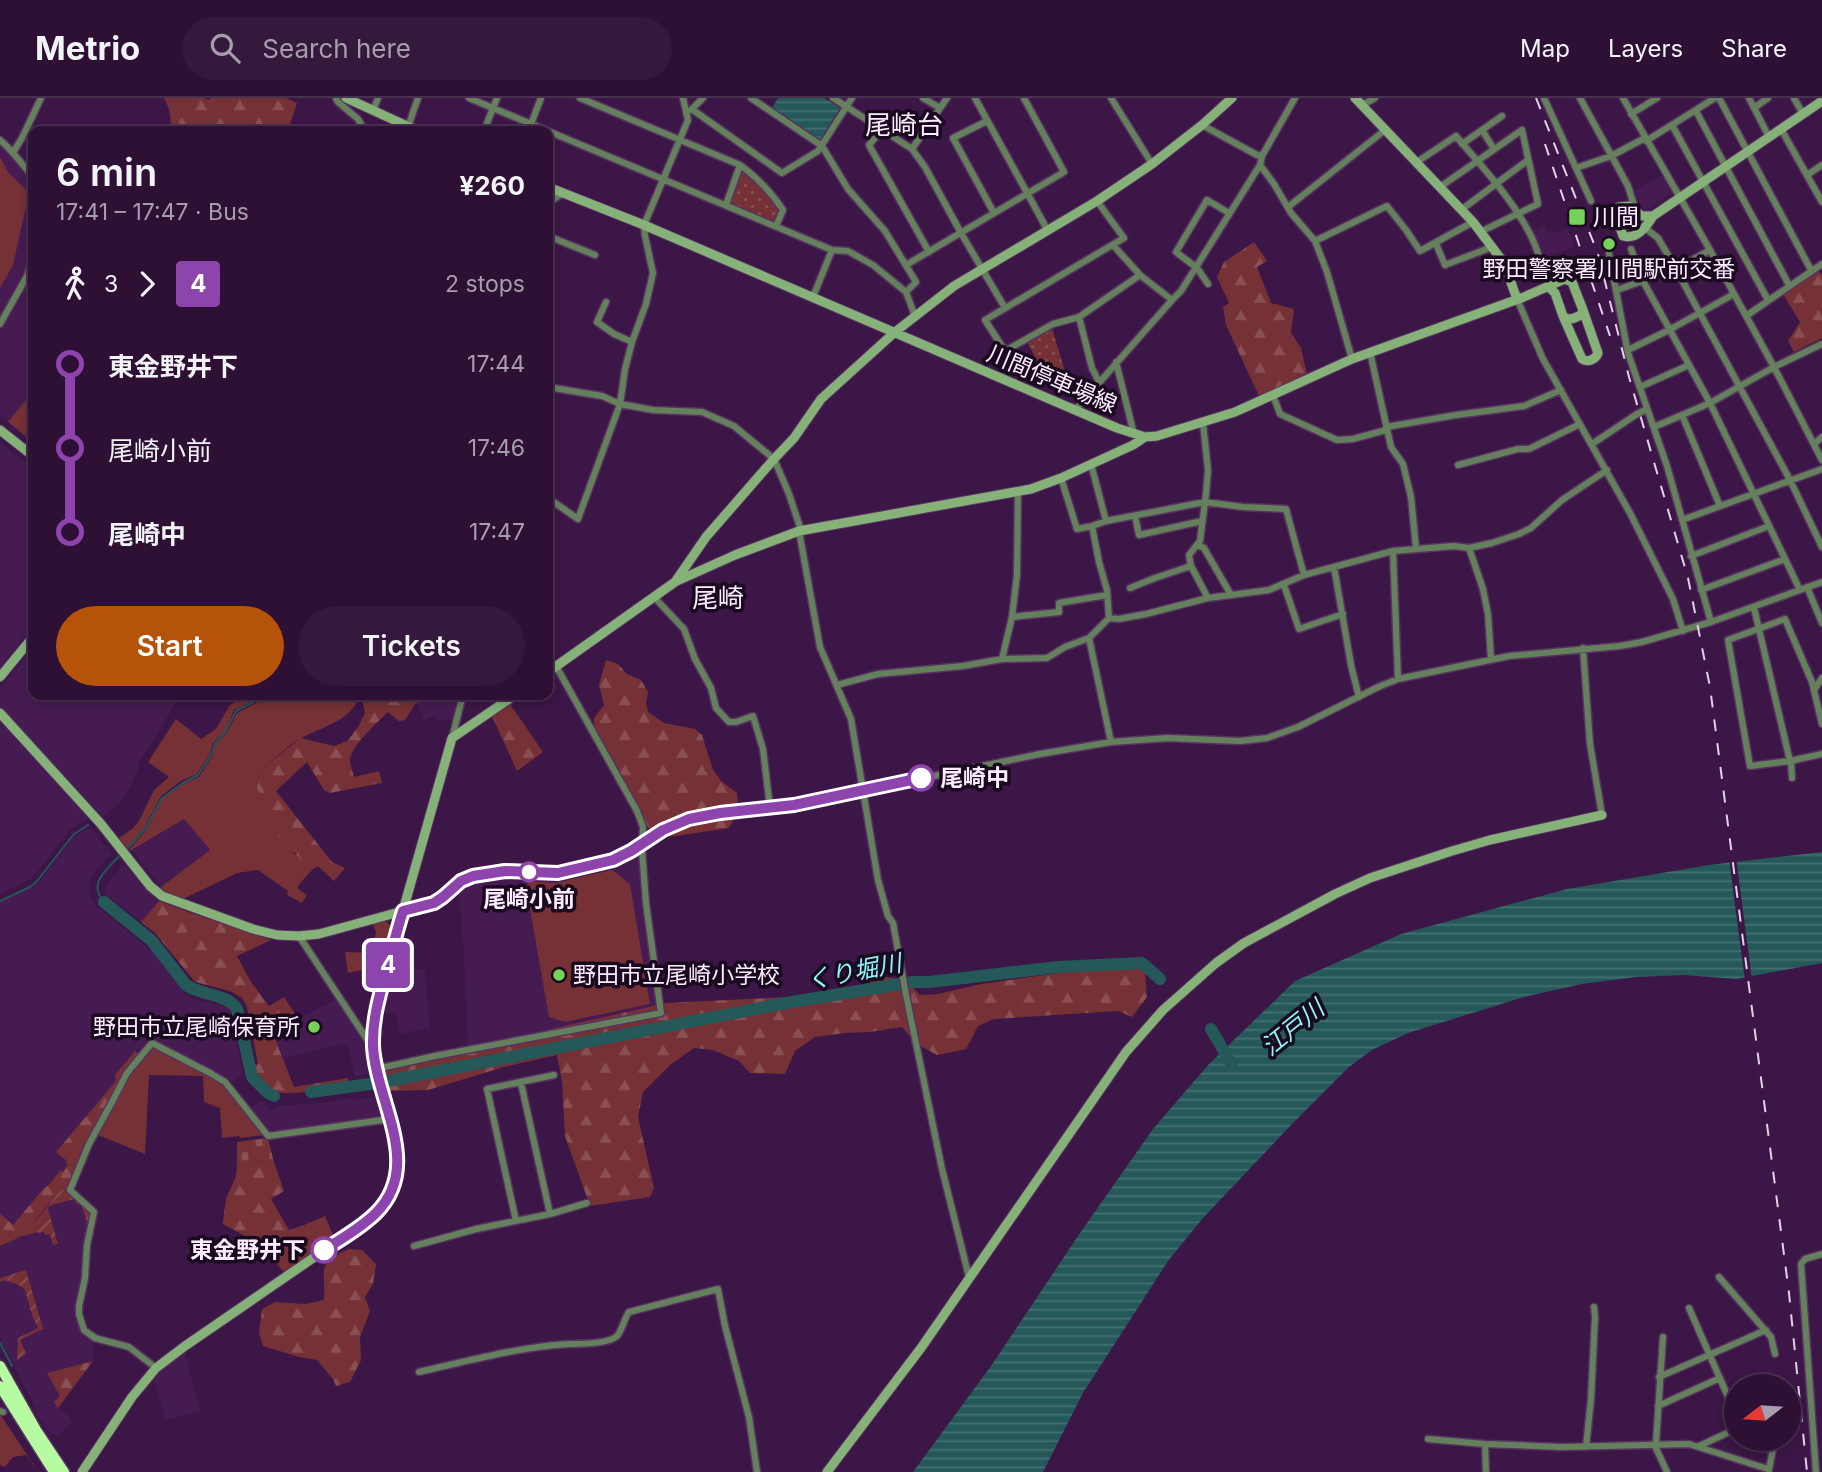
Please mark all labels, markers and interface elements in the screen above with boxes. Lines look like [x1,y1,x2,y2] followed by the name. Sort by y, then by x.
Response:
[182,17,672,80] search box
[35,28,140,68] text: Metrio
[206,29,244,67] icon: search
[262,33,411,64] text: Search here
[1520,34,1570,63] text: Map
[1608,34,1683,63] text: Layers
[1721,34,1787,63] text: Share
[865,109,943,140] district label: 尾崎台
[56,149,157,195] text: 6 min
[459,170,525,201] text: ¥260
[56,198,249,226] text: 17:41 – 17:47 · Bus
[1593,203,1639,231] place label: 川間
[1567,207,1587,227] marker: 川間
[1601,236,1617,252] marker: 野田警察署川間駅前交番
[1483,255,1736,283] place label: 野田警察署川間駅前交番
[56,265,94,303] icon: walk
[128,265,166,303] icon: forward
[190,269,206,298] text: 4
[104,270,118,298] text: 3
[445,270,525,298] text: 2 stops
[983,339,1121,419] street label: 川間停車場線
[467,350,525,378] text: 17:44
[108,351,238,382] text: 東金野井下
[468,434,525,462] text: 17:46
[108,435,212,466] text: 尾崎小前
[469,518,525,546] text: 17:47
[108,519,186,550] text: 尾崎中
[692,582,744,613] district label: 尾崎
[56,606,284,686] button: Start
[298,606,525,686] button: Tickets
[940,764,1009,792] place label: 尾崎中
[908,765,934,791] marker: 尾崎中
[519,862,539,882] marker: 尾崎小前
[483,885,575,913] place label: 尾崎小前
[365,942,411,988] line badge: 4
[804,948,907,995] water label: くり堀川
[380,950,396,979] text: 4
[573,961,780,989] place label: 野田市立尾崎小学校
[551,967,567,983] marker: 野田市立尾崎小学校
[1256,992,1332,1062] water label: 江戸川
[93,1013,300,1041] place label: 野田市立尾崎保育所
[306,1019,322,1035] marker: 野田市立尾崎保育所
[190,1236,305,1264] place label: 東金野井下
[311,1237,337,1263] marker: 東金野井下
[1724,1374,1801,1451] north arrow
[1724,1374,1801,1451] map controls

